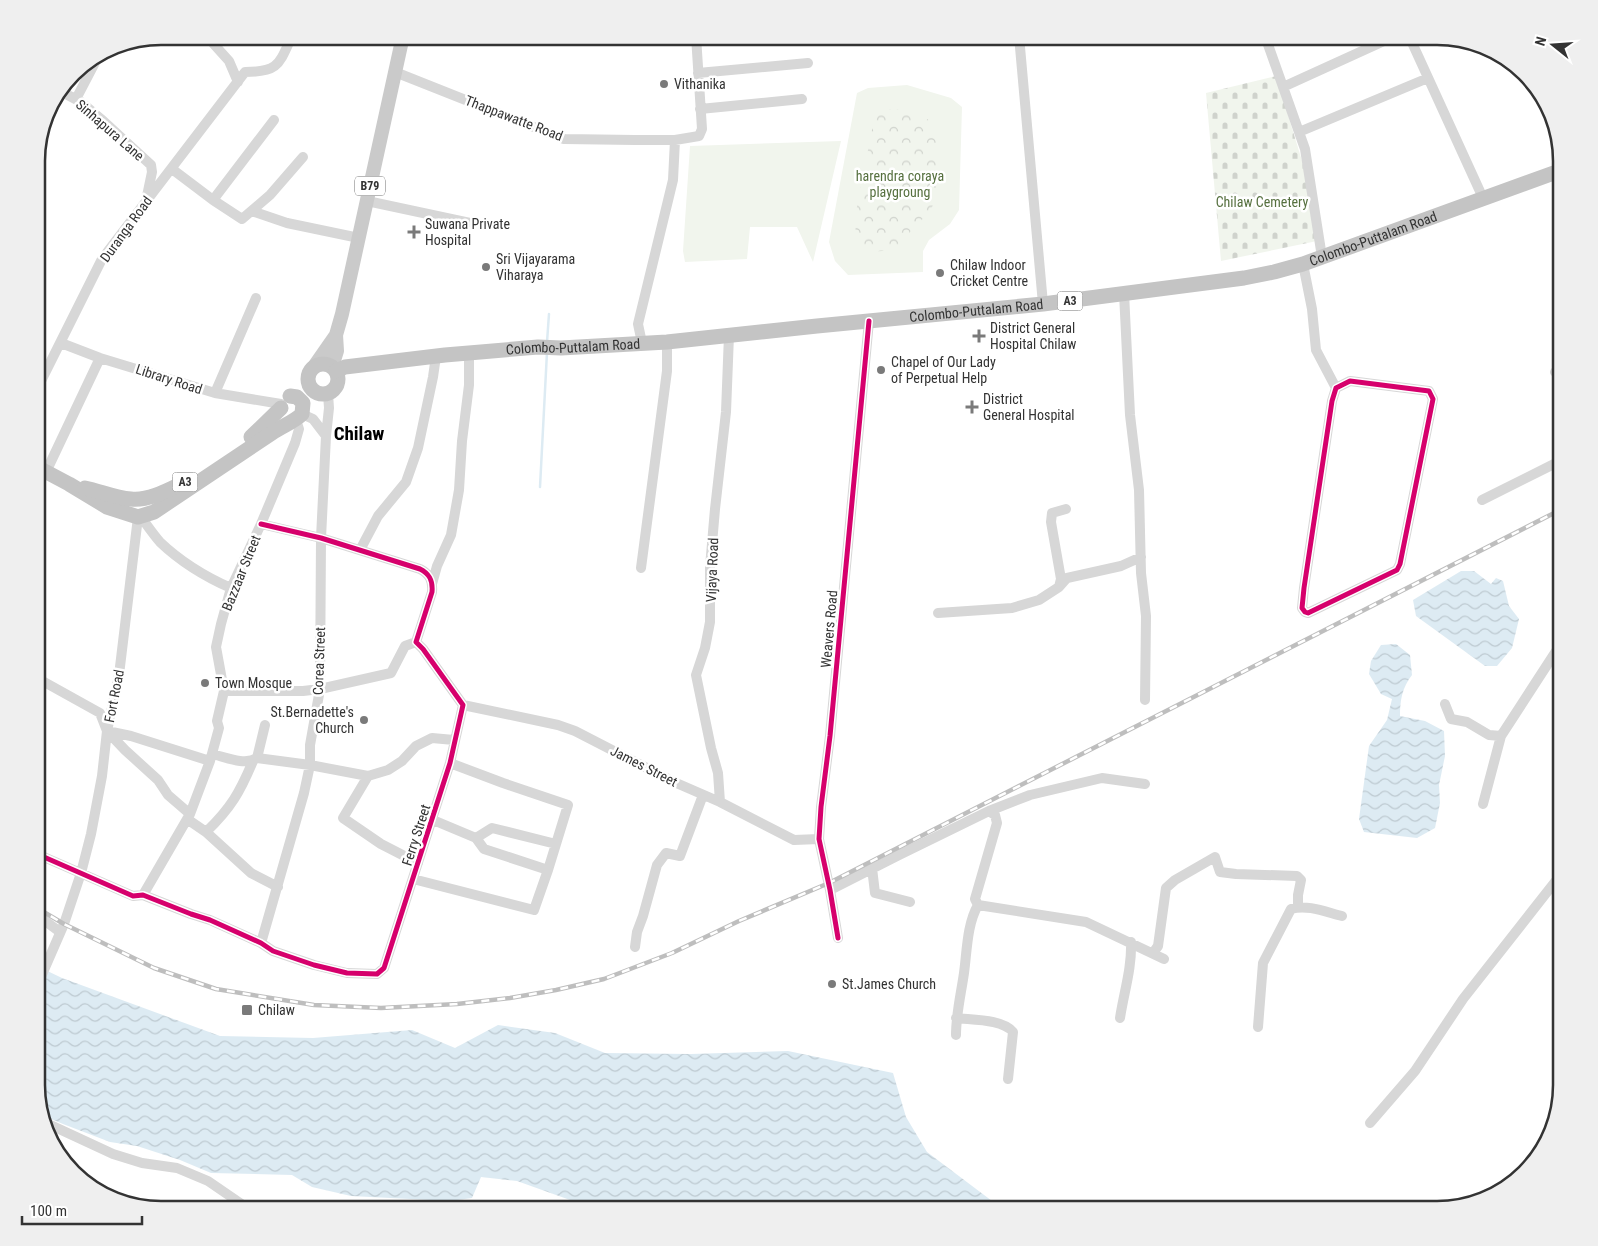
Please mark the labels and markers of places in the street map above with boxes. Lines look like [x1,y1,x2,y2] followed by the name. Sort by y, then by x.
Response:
[674,76,726,92] place label: Vithanika
[658,78,670,90] marker: Vithanika
[425,216,511,248] place label: Suwana Private Hospital
[407,225,421,239] marker: Suwana Private Hospital
[496,251,575,283] place label: Sri Vijayarama Viharaya
[950,257,1029,289] place label: Chilaw Indoor Cricket Centre
[480,261,492,273] marker: Sri Vijayarama Viharaya
[934,267,946,279] marker: Chilaw Indoor Cricket Centre
[990,320,1076,352] place label: District General Hospital Chilaw
[972,329,986,343] marker: District General Hospital Chilaw
[891,354,996,386] place label: Chapel of Our Lady of Perpetual Help
[875,364,887,376] marker: Chapel of Our Lady of Perpetual Help
[983,391,1075,423] place label: District General Hospital
[965,400,979,414] marker: District General Hospital
[215,675,292,691] place label: Town Mosque
[199,677,211,689] marker: Town Mosque
[270,704,354,736] place label: St.Bernadette's Church
[358,714,370,726] marker: St.Bernadette's Church
[842,976,936,992] place label: St.James Church
[826,978,838,990] marker: St.James Church
[258,1002,295,1018] place label: Chilaw
[240,1003,254,1017] marker: Chilaw

